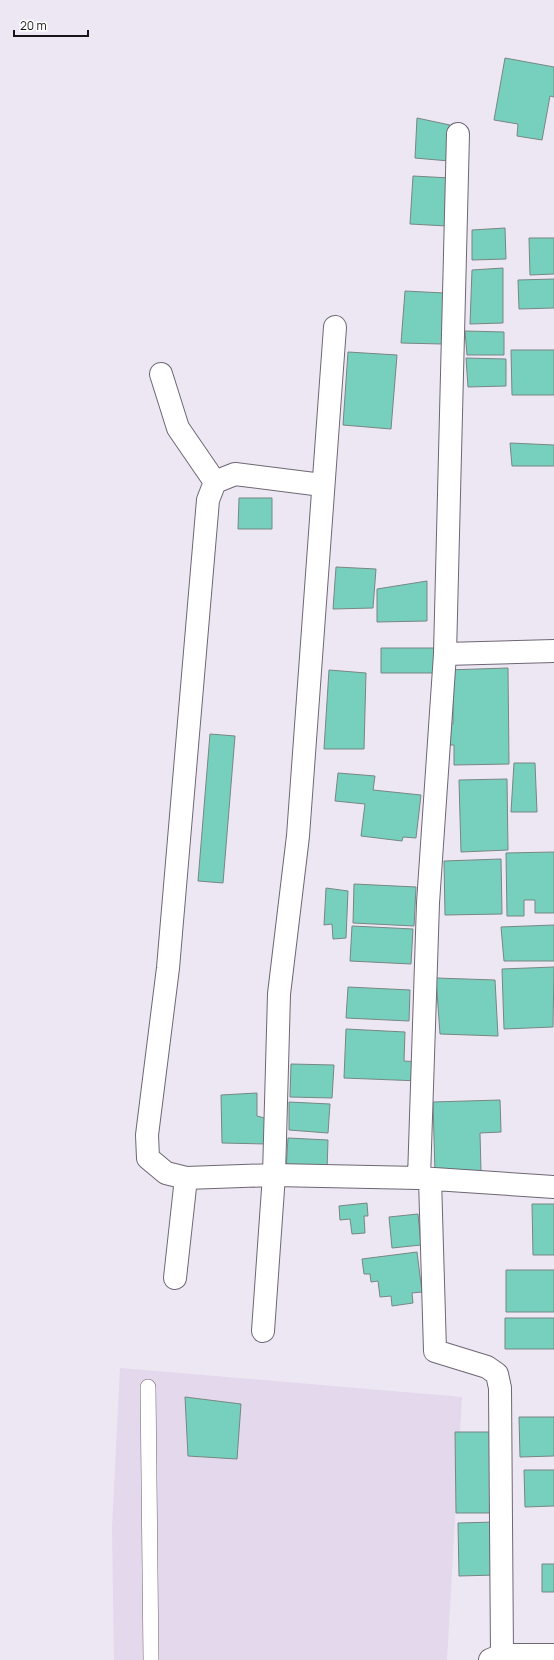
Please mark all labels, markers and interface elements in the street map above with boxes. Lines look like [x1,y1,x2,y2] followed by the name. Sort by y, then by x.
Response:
[14,12,88,38] scale bar
[20,17,47,34] text: 20 m

